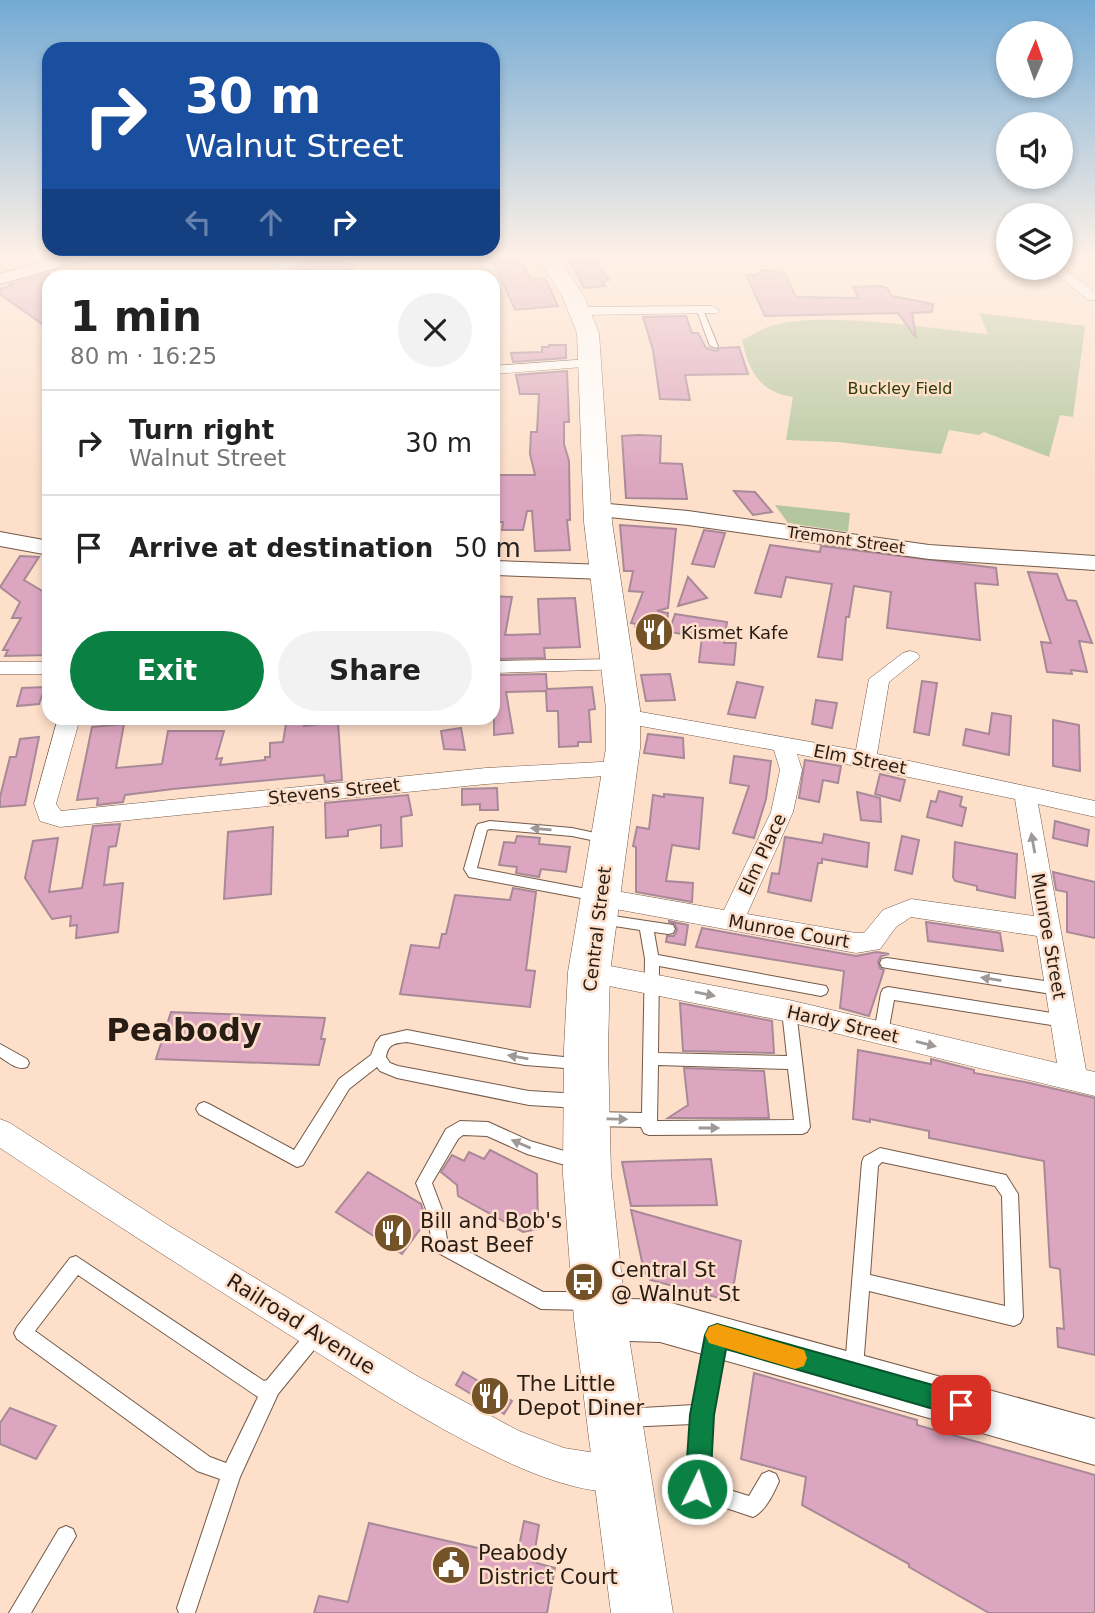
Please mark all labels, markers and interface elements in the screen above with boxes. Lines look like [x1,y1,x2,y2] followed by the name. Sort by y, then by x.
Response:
[996,21,1073,98] north arrow
[996,21,1073,280] map controls
[185,68,321,125] text: 30 m
[70,70,161,161] icon: right
[996,112,1073,189] button: sound
[185,127,404,165] text: Walnut Street
[179,203,217,241] icon: left
[252,203,290,241] icon: ahead
[325,203,363,241] icon: right
[996,203,1073,280] button: layers
[70,292,202,341] text: 1 min
[398,293,472,367] button: close
[70,343,217,369] text: 80 m · 16:25
[848,379,952,398] park label: Buckley Field
[129,415,274,445] text: Turn right
[70,424,108,462] icon: right
[405,428,472,458] text: 30 m
[129,445,286,471] text: Walnut Street
[785,522,906,558] street label: Tremont Street
[70,529,108,567] icon: arrive
[129,533,433,563] text: Arrive at destination
[454,533,521,563] text: 50 m
[633,611,675,653] restaurant icon: Kismet Kafe
[681,622,789,643] place label: Kismet Kafe
[70,631,264,711] button: Exit
[278,631,472,711] button: Share
[812,740,908,778] street label: Elm Street
[267,774,401,808] street label: Stevens Street
[734,810,790,898] street label: Elm Place
[530,824,552,835] one-way arrow
[1027,831,1038,853] one-way arrow
[579,865,615,993] street label: Central Street
[1028,871,1070,1001] street label: Munroe Street
[727,910,851,952] street label: Munroe Court
[980,973,1002,984] one-way arrow
[694,989,716,1000] one-way arrow
[785,1001,901,1047] street label: Hardy Street
[106,1011,262,1049] district label: Peabody
[916,1039,938,1050] one-way arrow
[507,1051,529,1062] one-way arrow
[607,1114,629,1125] one-way arrow
[699,1122,721,1134] one-way arrow
[511,1138,532,1149] one-way arrow
[420,1209,562,1257] place label: Bill and Bob's Roast Beef
[372,1212,414,1254] restaurant icon: Bill and Bob's Roast Beef
[611,1258,740,1306] place label: Central St @ Walnut St
[563,1261,605,1303] bus stop icon: Central St @ Walnut St
[222,1269,380,1379] street label: Railroad Avenue
[516,1372,644,1420] place label: The Little Depot Diner
[469,1375,511,1417] restaurant icon: The Little Depot Diner
[931,1375,991,1435] pin
[942,1386,980,1424] icon: arrive
[660,1452,734,1526] position arrow
[478,1541,618,1589] place label: Peabody District Court
[430,1544,472,1586] public building icon: Peabody District Court

